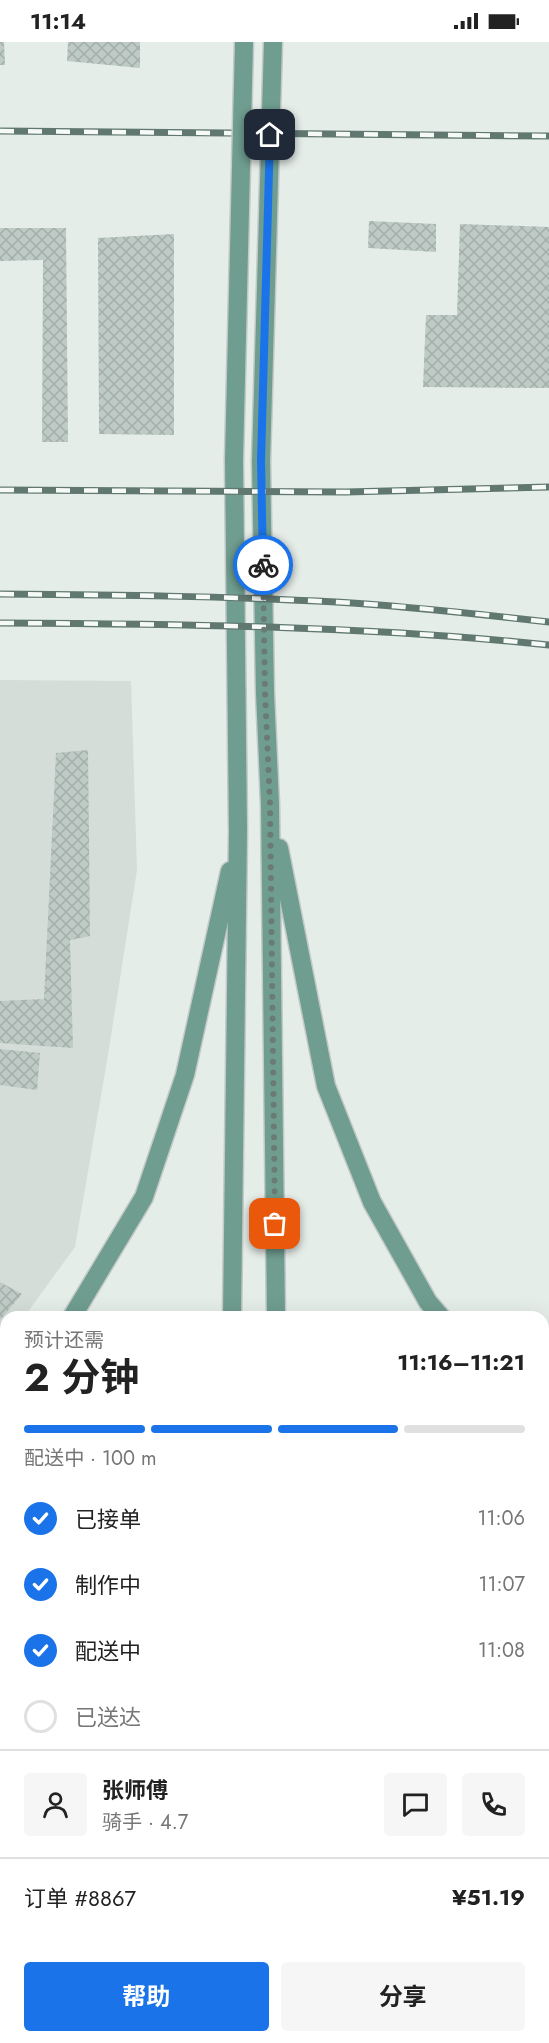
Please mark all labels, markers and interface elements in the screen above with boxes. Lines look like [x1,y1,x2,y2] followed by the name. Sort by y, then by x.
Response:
[30,5,86,37] text: 11:14
[244,109,295,160] pin
[253,118,286,151] icon: home
[233,535,293,595] courier
[247,549,280,582] icon: bike
[249,1198,300,1249] pin
[258,1207,291,1240] icon: bag
[24,1326,104,1355] text: 预计还需
[397,1346,525,1378] text: 11:16–11:21
[24,1349,139,1406] text: 2 分钟
[24,1444,157,1473] text: 配送中 · 100 m
[24,1502,57,1535] icon: check
[75,1503,141,1535] text: 已接单
[477,1504,525,1533] text: 11:06
[24,1568,57,1601] icon: check
[75,1569,141,1601] text: 制作中
[479,1570,525,1599] text: 11:07
[24,1634,57,1667] icon: check
[75,1635,141,1667] text: 配送中
[478,1636,525,1665] text: 11:08
[75,1701,141,1733] text: 已送达
[24,1773,87,1836] button: person
[384,1773,447,1836] button: chat
[462,1773,525,1836] button: phone
[102,1774,168,1806] text: 张师傅
[102,1808,188,1837] text: 骑手 · 4.7
[452,1881,525,1913] text: ¥51.19
[24,1882,136,1914] text: 订单 #8867
[24,1962,269,2031] button: 帮助
[281,1962,525,2031] button: 分享

